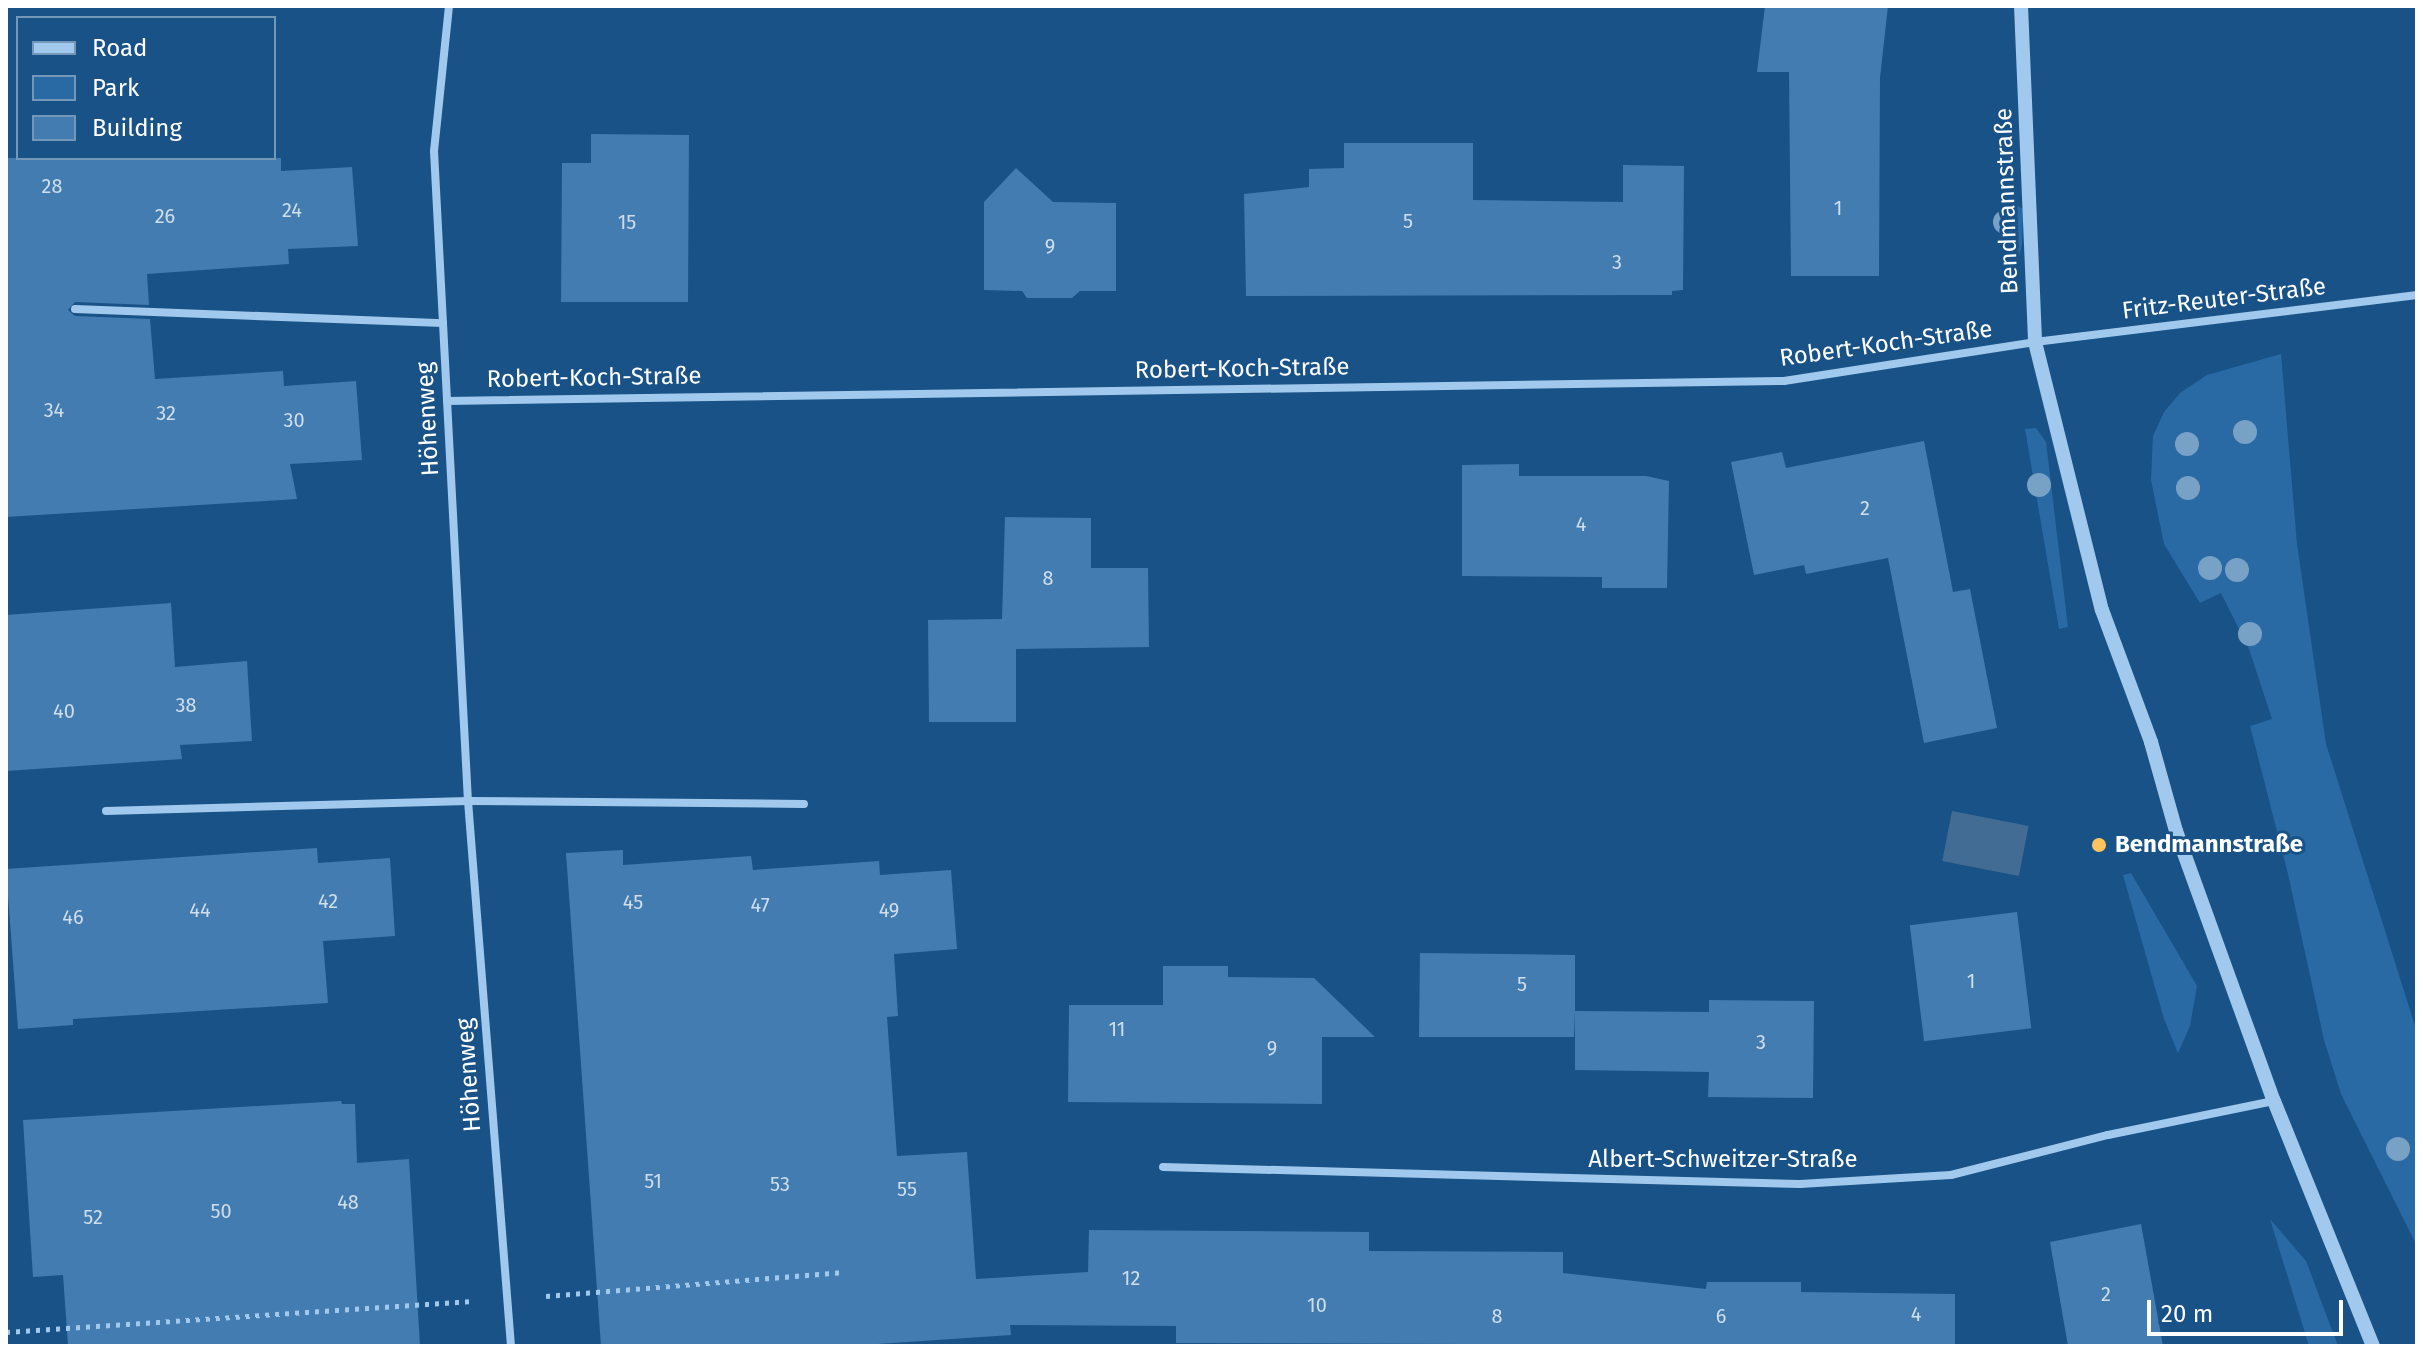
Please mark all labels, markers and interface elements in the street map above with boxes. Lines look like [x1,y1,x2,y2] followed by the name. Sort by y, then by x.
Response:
[16,16,276,160] legend
[92,34,147,62] text: Road
[92,74,139,102] text: Park
[1989,107,2025,295] street label: Bendmannstraße
[92,114,182,142] text: Building
[42,174,62,198] house number: 28
[1834,196,1842,220] house number: 1
[282,198,302,222] house number: 24
[155,204,175,228] house number: 26
[1403,209,1413,233] house number: 5
[618,210,636,234] house number: 15
[1045,234,1055,258] house number: 9
[1612,250,1622,274] house number: 3
[2120,272,2328,326] street label: Fritz-Reuter-Straße
[1778,315,1994,373] street label: Robert-Koch-Straße
[1134,353,1350,385] street label: Robert-Koch-Straße
[411,361,445,477] street label: Höhenweg
[486,362,702,394] street label: Robert-Koch-Straße
[44,398,64,422] house number: 34
[156,401,176,425] house number: 32
[283,408,305,432] house number: 30
[1860,496,1870,520] house number: 2
[1576,512,1586,536] house number: 4
[1042,566,1054,590] house number: 8
[176,693,196,717] house number: 38
[53,699,75,723] house number: 40
[2115,831,2303,859] place label: Bendmannstraße
[2090,836,2108,854] marker: Bendmannstraße
[318,889,338,913] house number: 42
[623,890,643,914] house number: 45
[750,893,770,917] house number: 47
[189,898,211,922] house number: 44
[879,898,899,922] house number: 49
[62,905,84,929] house number: 46
[1967,969,1975,993] house number: 1
[1517,972,1527,996] house number: 5
[451,1017,487,1133] street label: Höhenweg
[1108,1017,1126,1041] house number: 11
[1756,1030,1766,1054] house number: 3
[1267,1036,1277,1060] house number: 9
[1588,1146,1858,1174] street label: Albert-Schweitzer-Straße
[644,1169,662,1193] house number: 51
[770,1172,790,1196] house number: 53
[897,1177,917,1201] house number: 55
[337,1190,359,1214] house number: 48
[210,1199,232,1223] house number: 50
[83,1205,103,1229] house number: 52
[1122,1266,1140,1290] house number: 12
[2101,1282,2111,1306] house number: 2
[2151,1284,2347,1334] scale bar
[1307,1293,1327,1317] house number: 10
[2161,1300,2213,1328] text: 20 m
[1911,1302,1921,1326] house number: 4
[1491,1304,1503,1328] house number: 8
[1716,1304,1726,1328] house number: 6

